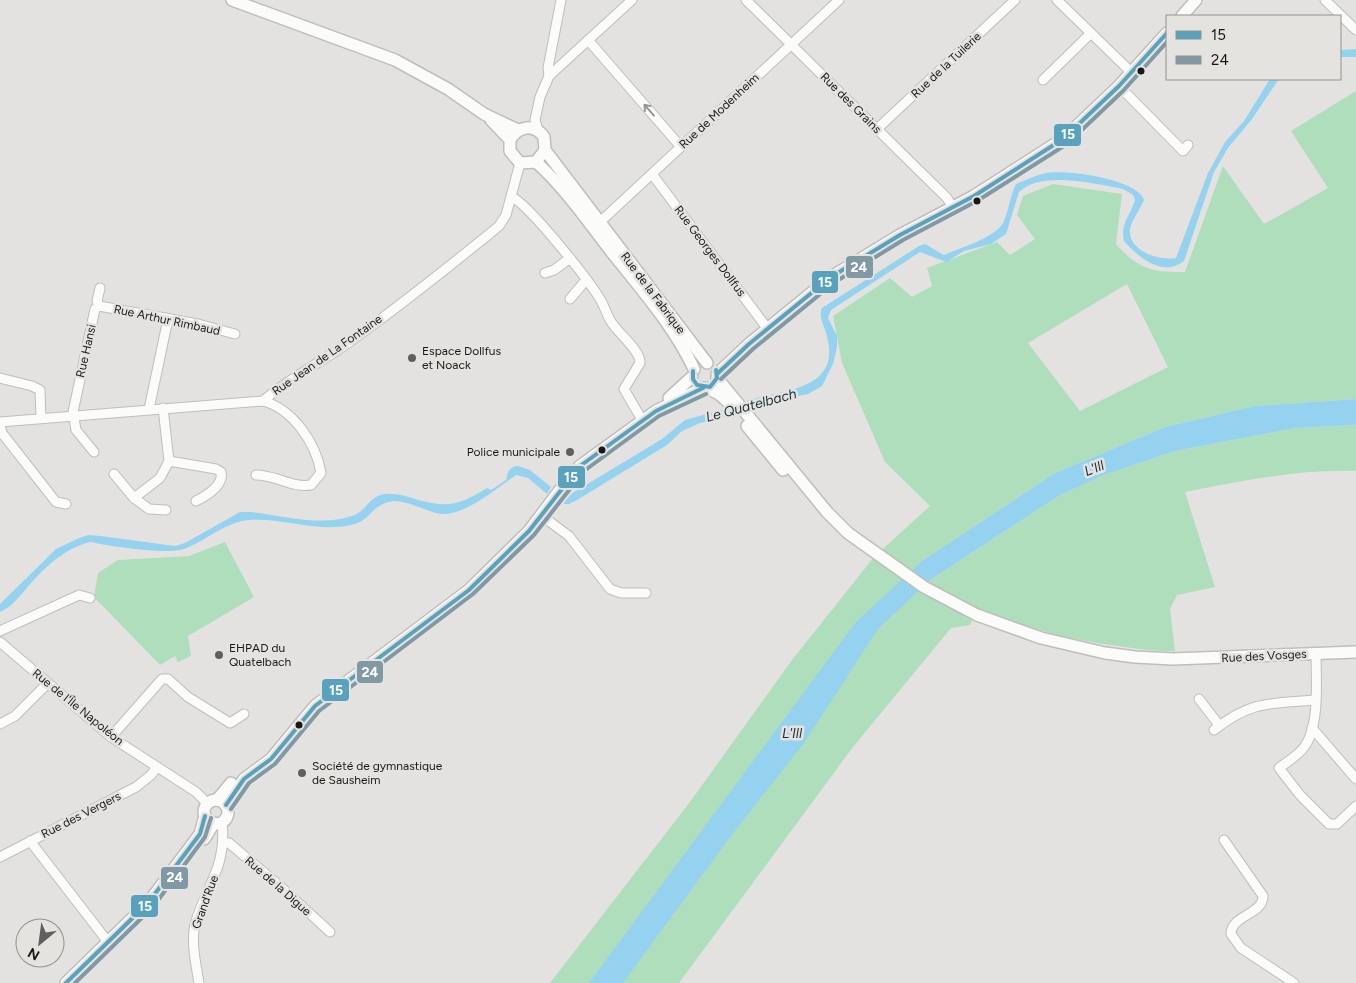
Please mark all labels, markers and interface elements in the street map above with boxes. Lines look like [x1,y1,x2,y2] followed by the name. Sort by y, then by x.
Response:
[1166,15,1341,80] legend
[1211,26,1226,44] text: 15
[908,29,984,101] street label: Rue de la Tuilerie
[1211,51,1229,69] text: 24
[1136,66,1146,76] unlabelled marker
[676,70,762,152] street label: Rue de Modenheim
[818,70,885,137] street label: Rue des Grains
[643,104,655,117] one-way arrow
[1053,123,1082,147] line badge: 15
[1061,126,1075,143] text: 15
[972,196,982,206] unlabelled marker
[671,203,749,299] street label: Rue Georges Dollfus
[618,249,689,337] street label: Rue de la Fabrique
[845,255,874,279] line badge: 24
[851,259,868,276] text: 24
[811,270,839,294] line badge: 15
[818,274,832,291] text: 15
[113,302,221,338] street label: Rue Arthur Rimbaud
[269,311,385,398] street label: Rue Jean de La Fontaine
[73,323,99,379] street label: Rue Hansi
[422,344,502,372] place label: Espace Dollfus et Noack
[406,352,418,364] marker: Espace Dollfus et Noack
[704,385,799,426] water label: Le Quatelbach
[467,445,560,459] place label: Police municipale
[597,445,607,455] unlabelled marker
[564,446,576,458] marker: Police municipale
[1082,457,1107,480] water label: L'Ill
[557,465,586,489] line badge: 15
[564,469,578,486] text: 15
[229,641,292,669] place label: EHPAD du Quatelbach
[1221,647,1307,665] street label: Rue des Vosges
[213,649,225,661] marker: EHPAD du Quatelbach
[356,660,384,684] line badge: 24
[362,664,379,681] text: 24
[30,666,127,748] street label: Rue de l'Île Napoléon
[321,678,350,702] line badge: 15
[329,682,343,699] text: 15
[294,720,304,730] unlabelled marker
[782,725,803,742] water label: L'Ill
[312,759,443,787] place label: Société de gymnastique de Sausheim
[296,767,308,779] marker: Société de gymnastique de Sausheim
[39,789,124,841] street label: Rue des Vergers
[242,853,314,919] street label: Rue de la Digue
[160,866,189,890] line badge: 24
[167,869,184,886] text: 24
[189,873,221,931] street label: Grand'Rue
[130,894,159,918] line badge: 15
[138,898,152,915] text: 15
[15,918,65,968] north arrow
[25,944,43,964] text: N

